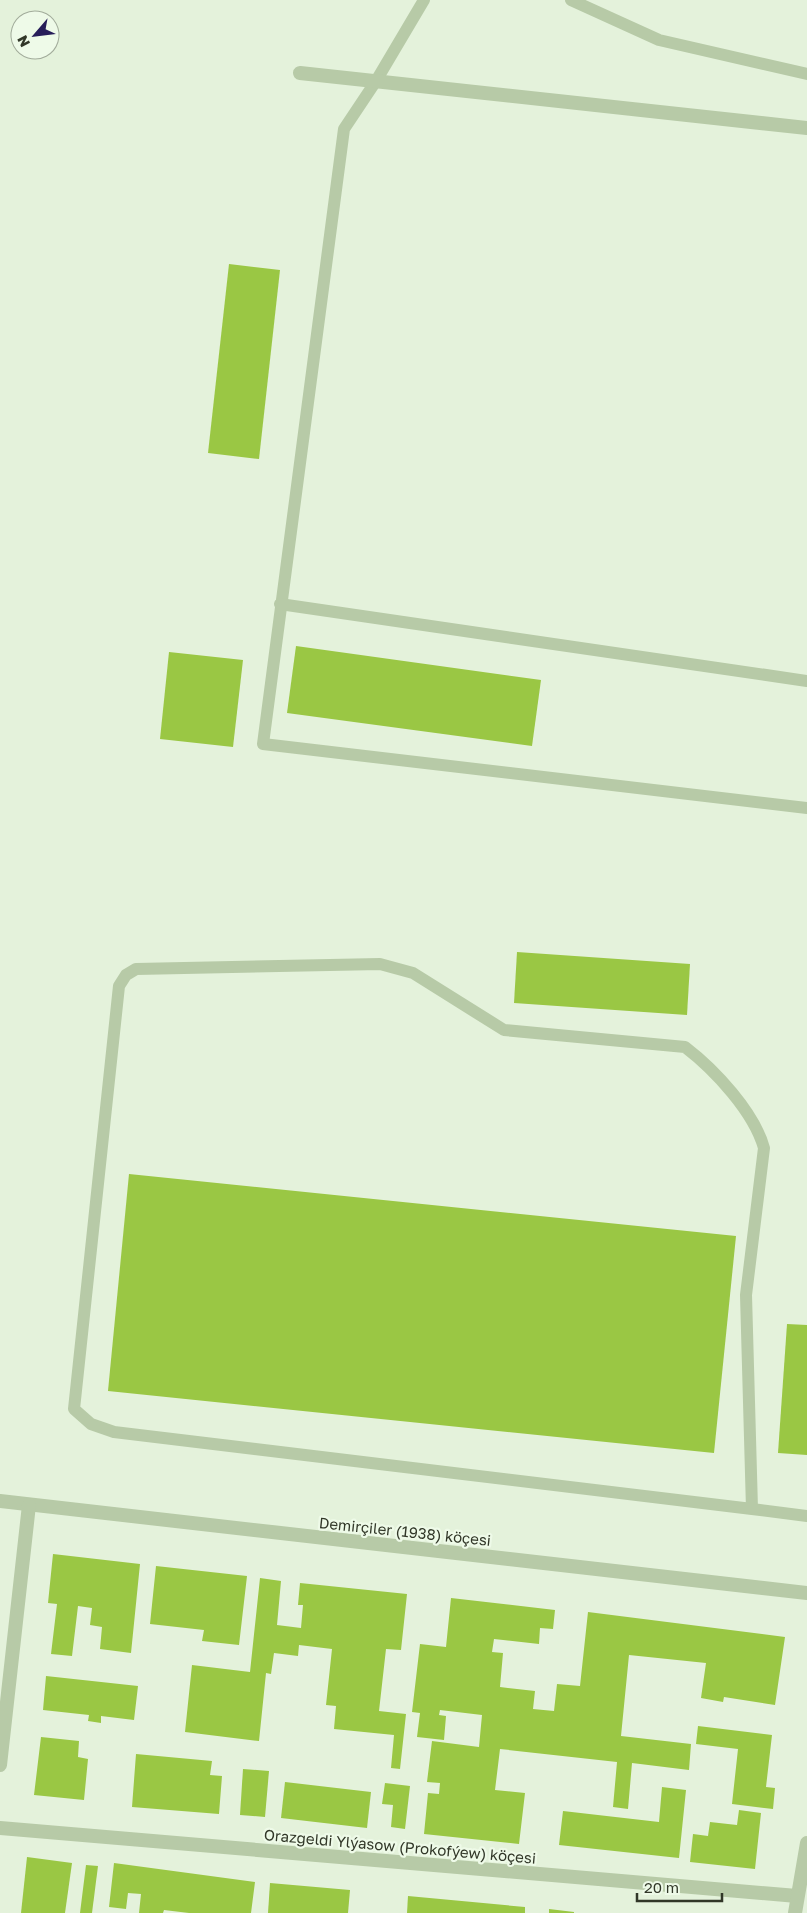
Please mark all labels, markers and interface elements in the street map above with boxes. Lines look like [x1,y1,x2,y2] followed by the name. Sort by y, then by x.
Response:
[10,10,60,60] north arrow
[13,33,33,50] text: N
[318,1513,492,1549] street label: Demirçiler (1938) köçesi
[263,1825,537,1867] street label: Orazgeldi Ylýasow (Prokofýew) köçesi
[637,1870,722,1902] scale bar
[644,1878,679,1896] text: 20 m

